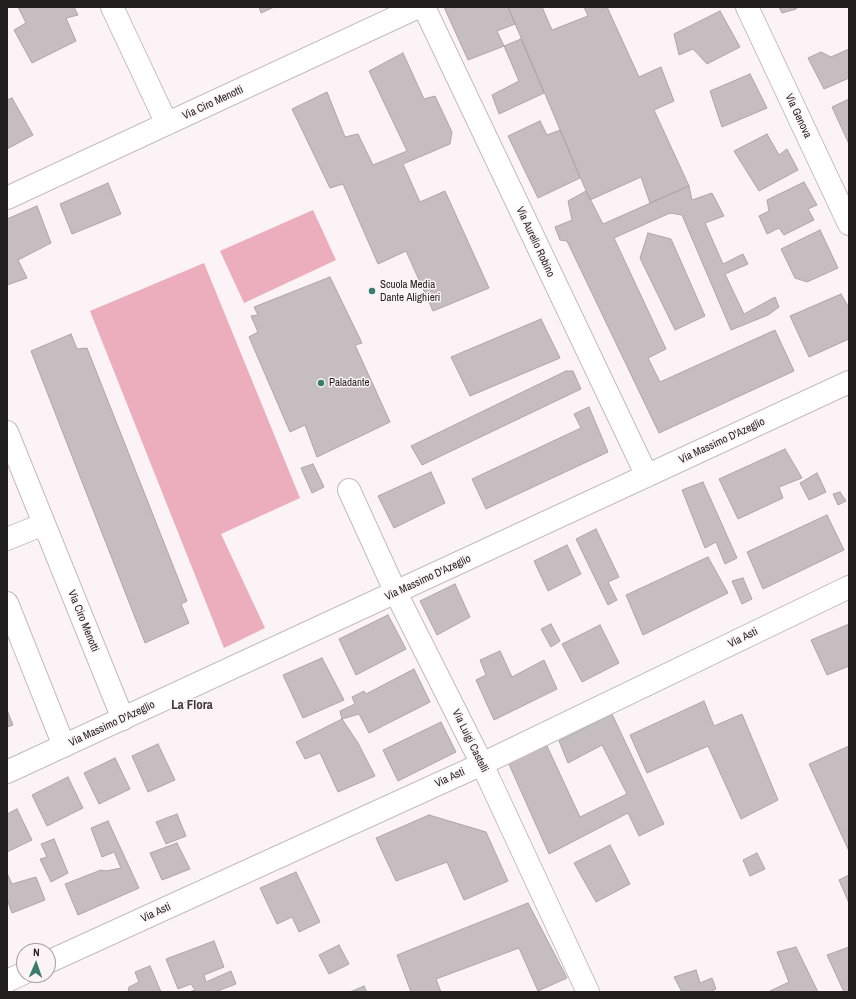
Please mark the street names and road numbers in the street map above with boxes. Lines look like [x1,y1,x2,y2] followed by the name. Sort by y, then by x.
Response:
[181,83,245,123] street label: Via Ciro Menotti
[782,92,814,140] street label: Via Genova
[513,205,557,279] street label: Via Aurelio Robino
[677,415,767,467] street label: Via Massimo D'Azeglio
[383,552,473,604] street label: Via Massimo D'Azeglio
[65,588,101,654] street label: Via Ciro Menotti
[726,625,760,651] street label: Via Asti
[67,698,157,750] street label: Via Massimo D'Azeglio
[449,707,491,775] street label: Via Luigi Castelli
[433,765,467,791] street label: Via Asti
[139,900,173,926] street label: Via Asti

